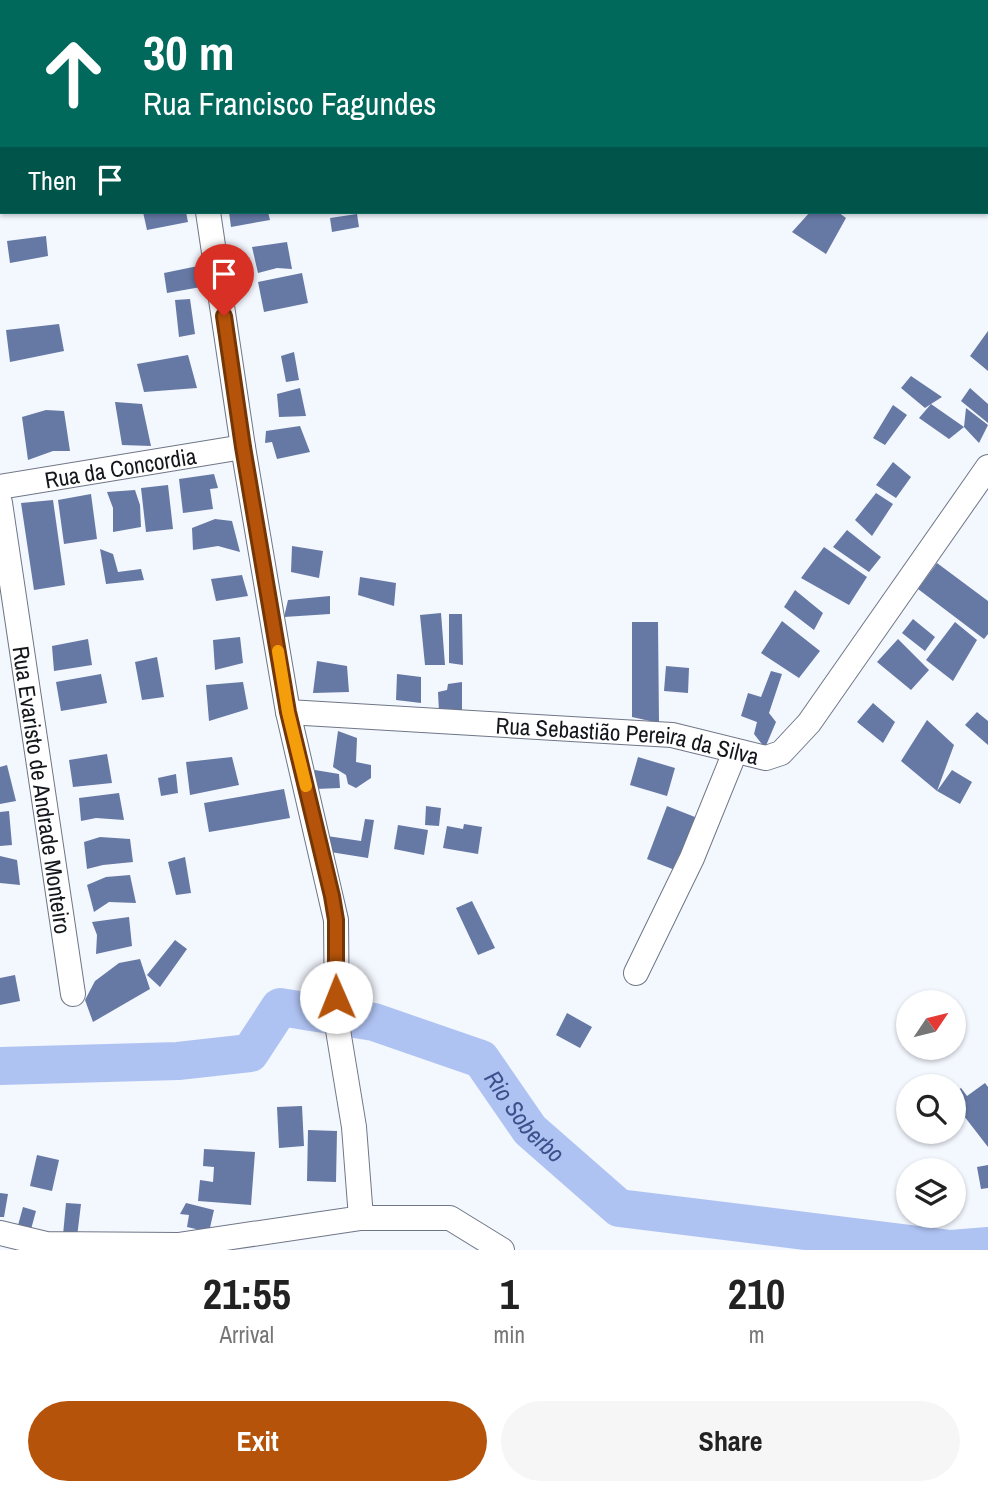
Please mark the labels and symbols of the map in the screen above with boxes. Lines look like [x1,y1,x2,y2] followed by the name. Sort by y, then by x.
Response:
[194,244,254,316] pin
[42,439,199,495] street label: Rua da Concordia
[6,644,79,936] street label: Rua Evaristo de Andrade Monteiro
[495,709,763,771] street label: Rua Sebastião Pereira da Silva
[299,960,373,1034] position arrow
[896,990,966,1060] north arrow
[477,1064,572,1169] water label: Rio Soberbo

